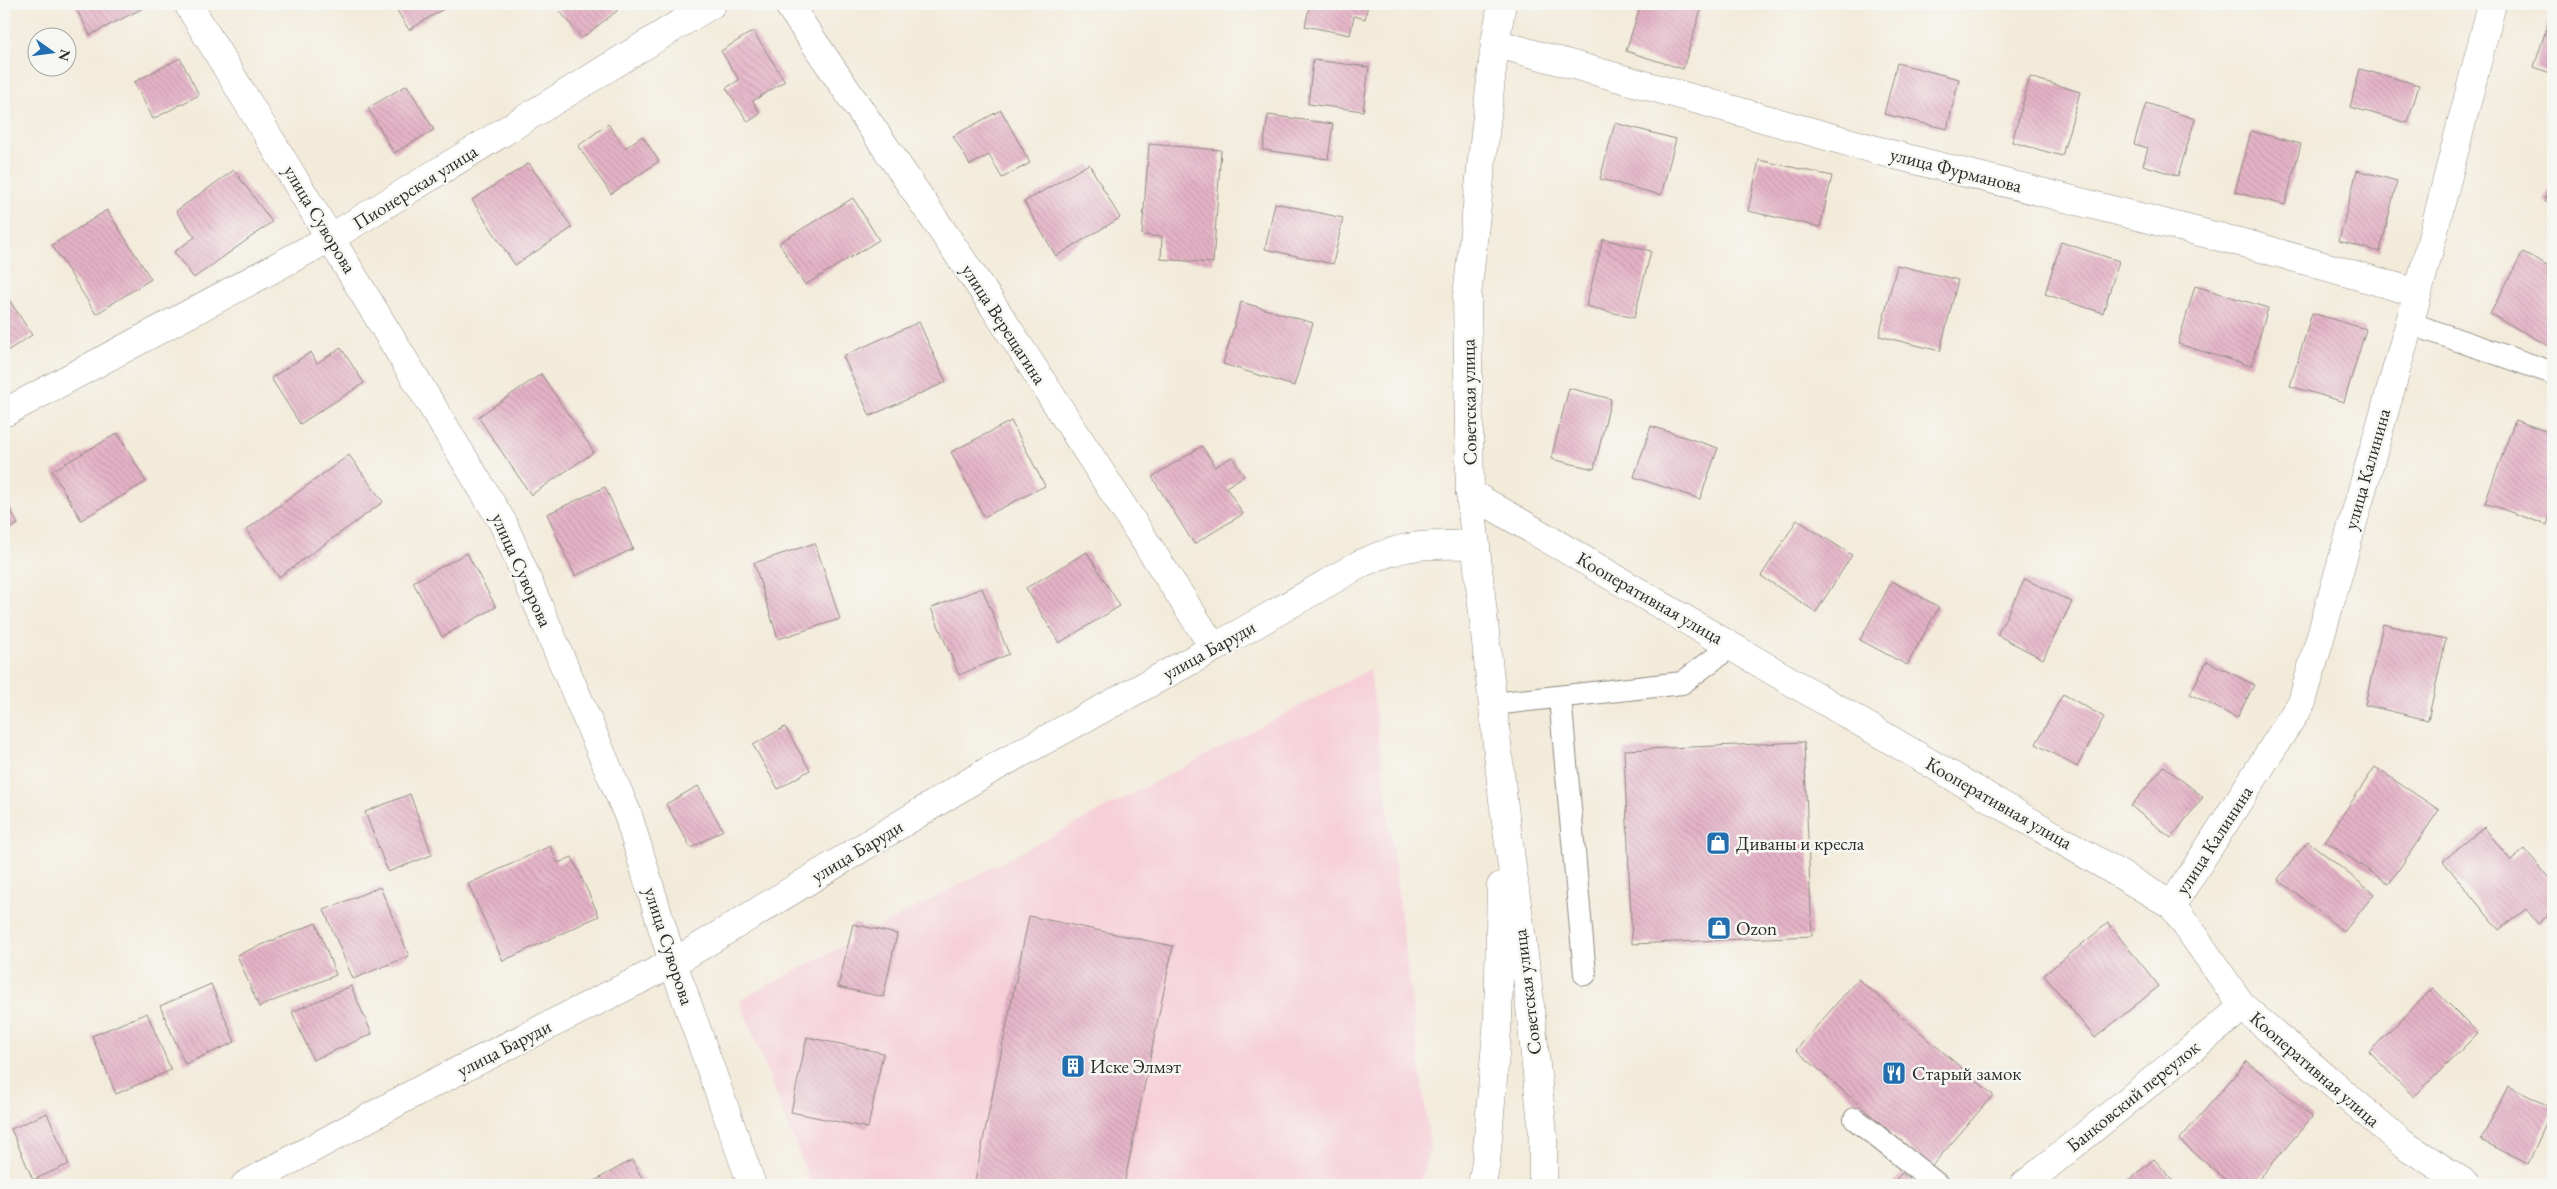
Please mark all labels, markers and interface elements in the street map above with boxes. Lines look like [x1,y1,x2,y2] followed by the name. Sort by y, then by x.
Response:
[28,28,78,78] north arrow
[54,47,75,63] text: N
[348,138,483,235] street label: Пионерская улица
[1887,142,2025,199] street label: улица Фурманова
[278,160,362,278] street label: улица Суворова
[956,259,1053,389] street label: улица Верещагина
[1455,338,1483,466] street label: Советская улица
[2338,405,2396,532] street label: улица Калинина
[486,509,558,631] street label: улица Суворова
[1572,546,1728,650] street label: Кооперативная улица
[1158,614,1260,686] street label: улица Баруди
[1921,751,2077,855] street label: Кооперативная улица
[2170,780,2259,899] street label: улица Калинина
[806,814,908,888] street label: улица Баруди
[1705,830,1731,856] shop icon: Диваны и кресла
[1736,831,1865,856] place label: Диваны и кресла
[638,884,700,1008] street label: улица Суворова
[1706,915,1732,941] shop icon: Ozon
[1736,916,1777,941] place label: Ozon
[1507,927,1547,1056] street label: Советская улица
[2245,1005,2386,1133] street label: Кооперативная улица
[453,1014,555,1082] street label: улица Баруди
[2061,1034,2205,1158] street label: Банковский переулок
[1060,1053,1086,1079] building icon: Иске Элмэт
[1090,1054,1181,1079] place label: Иске Элмэт
[1881,1060,1907,1086] restaurant icon: Старый замок
[1912,1061,2021,1086] place label: Старый замок

